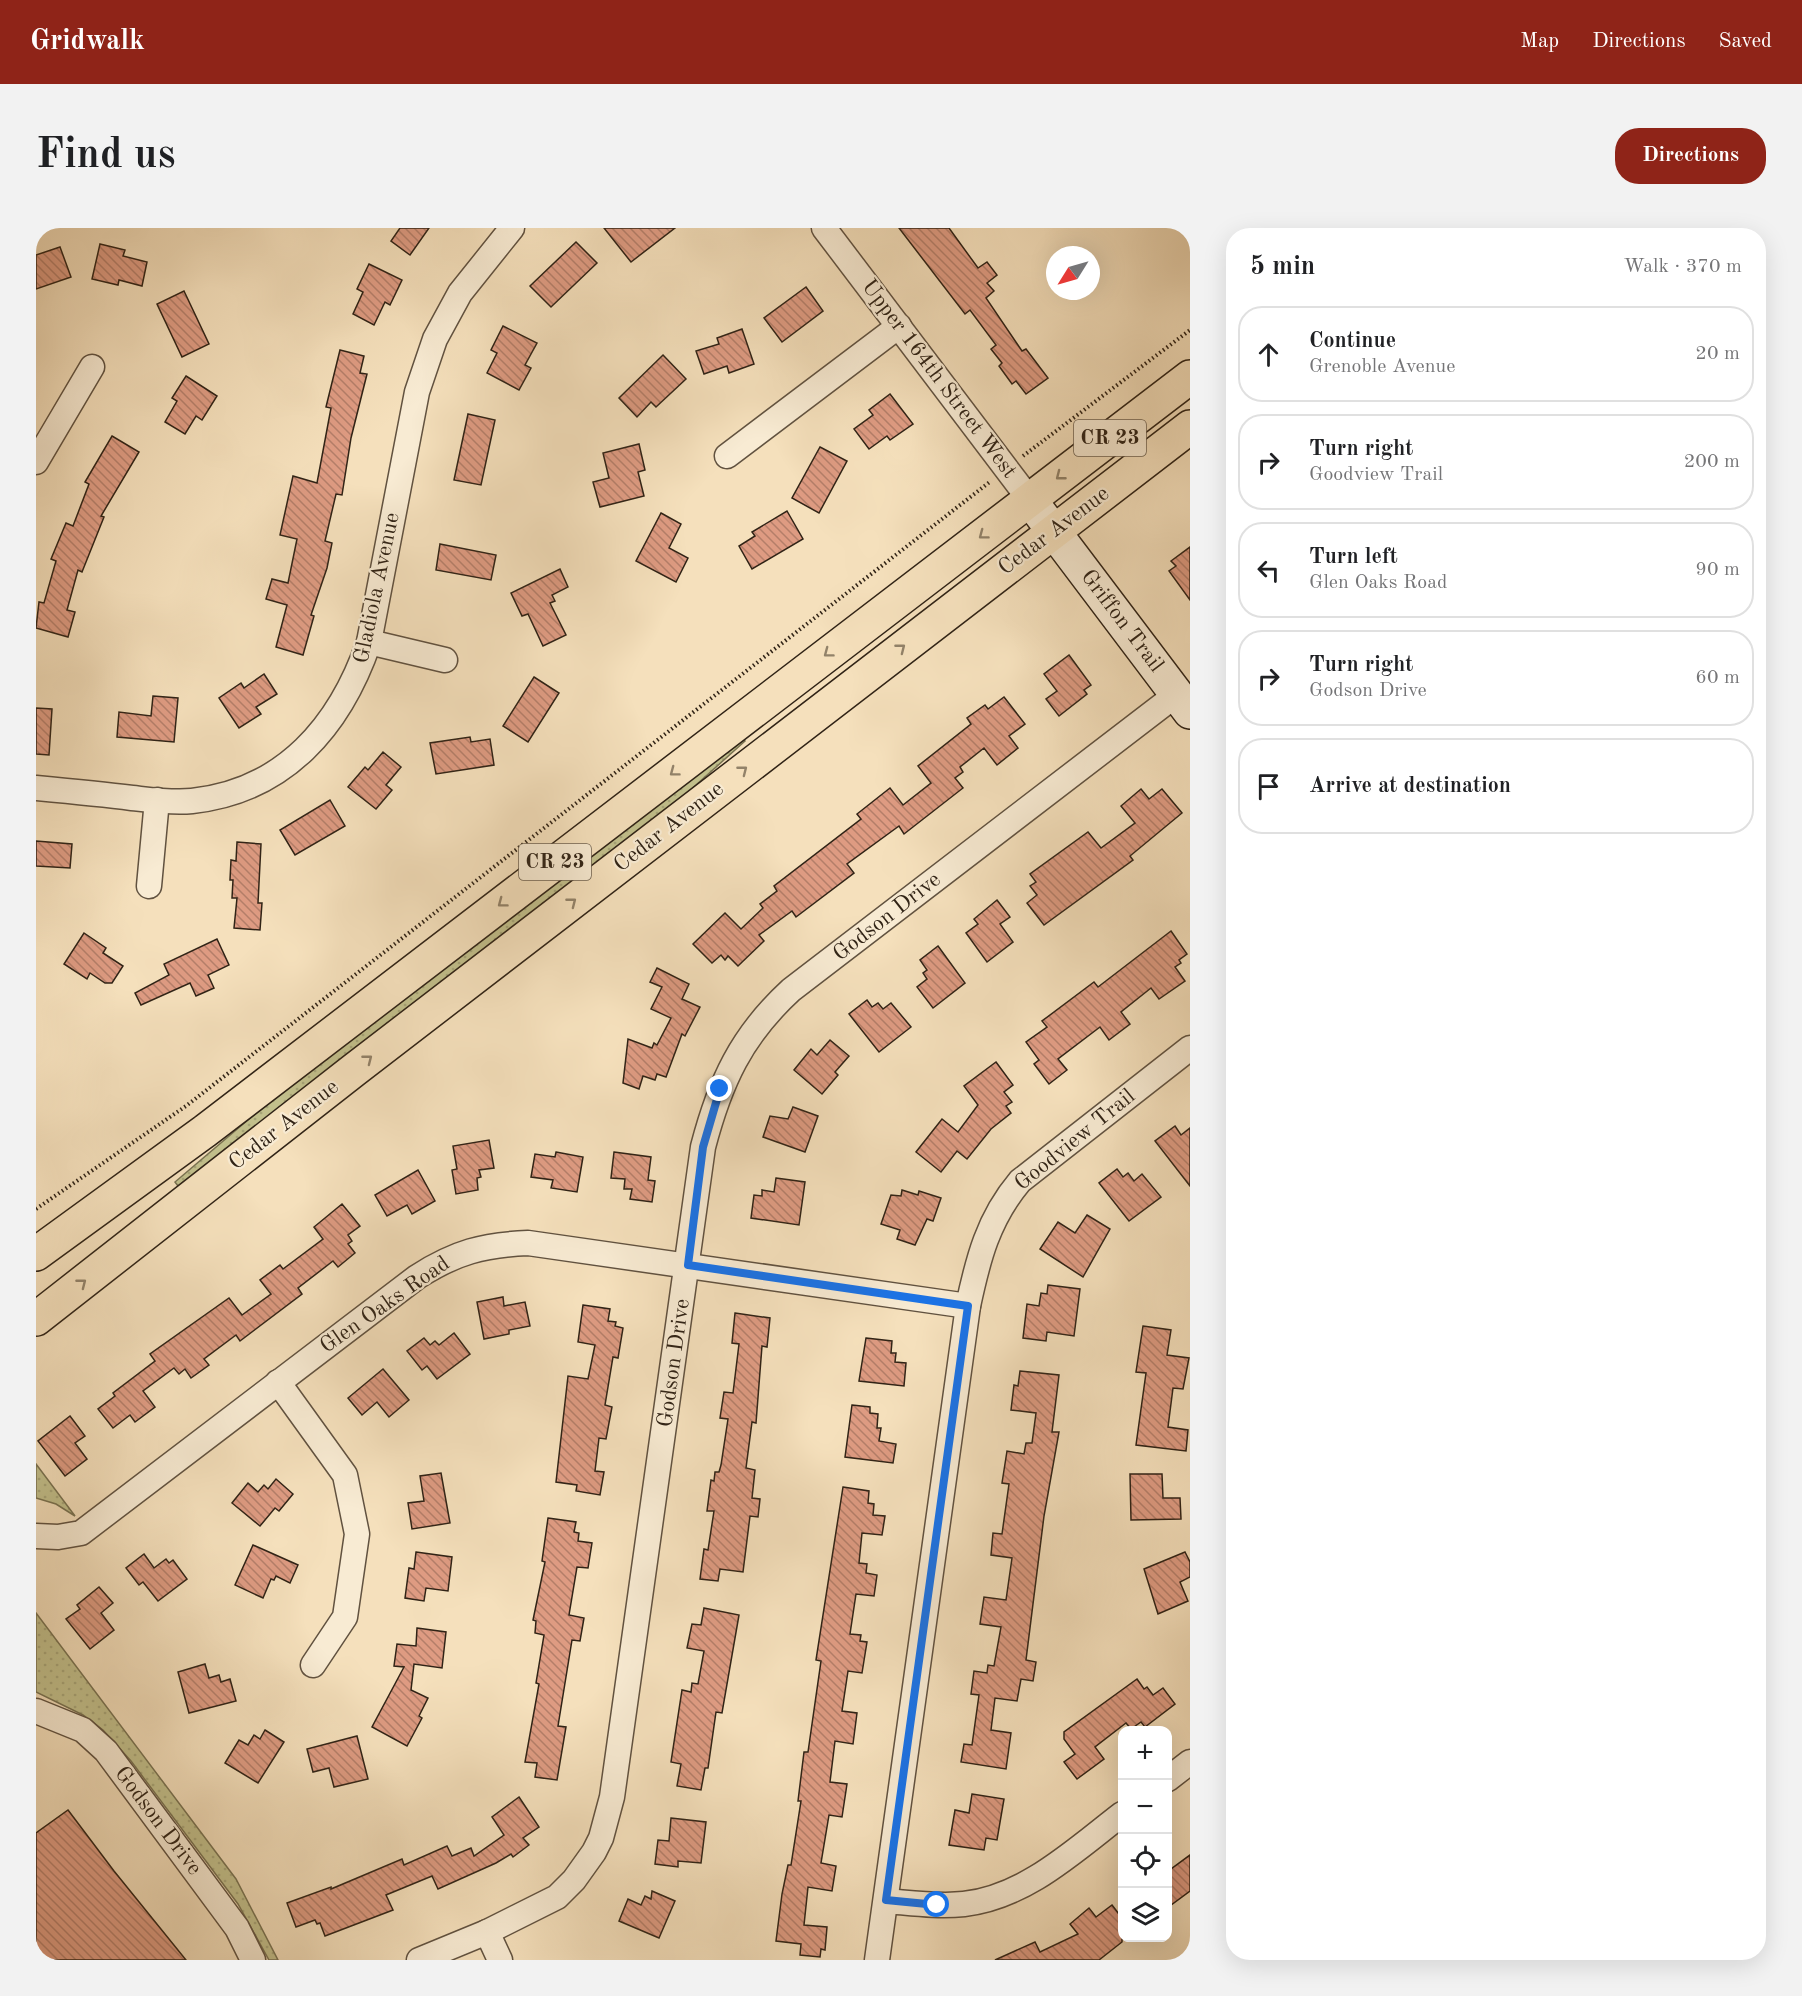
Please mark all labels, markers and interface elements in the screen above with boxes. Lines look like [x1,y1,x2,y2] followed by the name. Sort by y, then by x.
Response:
[30,28,145,56] text: Gridwalk
[1520,31,1559,52] text: Map
[1592,31,1686,52] text: Directions
[1719,31,1772,52] text: Saved
[1615,128,1766,184] button: Directions
[36,135,175,177] text: Find us
[1046,246,1100,300] north arrow
[1250,254,1315,280] text: 5 min
[1623,257,1742,277] text: Walk · 370 m
[857,276,1021,482] street label: Upper 164th Street West
[1309,330,1396,352] text: Continue
[1252,338,1285,371] icon: ahead
[1695,344,1740,364] text: 20 m
[1309,357,1455,377] text: Grenoble Avenue
[1074,420,1146,456] road number: CR 23
[1309,438,1413,460] text: Turn right
[1252,446,1285,479] icon: right
[1684,452,1740,472] text: 200 m
[1309,465,1443,485] text: Goodview Trail
[1056,469,1067,480] one-way arrow
[995,482,1113,580] street label: Cedar Avenue
[350,510,404,666] street label: Gladiola Avenue
[979,527,990,538] one-way arrow
[1309,546,1398,568] text: Turn left
[1252,554,1285,587] icon: left
[1695,560,1740,580] text: 90 m
[1077,566,1167,676] street label: Griffon Trail
[1309,573,1448,593] text: Glen Oaks Road
[894,644,905,655] one-way arrow
[824,646,835,657] one-way arrow
[1309,654,1413,676] text: Turn right
[1252,662,1285,695] icon: right
[1695,668,1740,688] text: 60 m
[1309,681,1427,701] text: Godson Drive
[669,764,680,775] one-way arrow
[736,766,747,777] one-way arrow
[1252,770,1285,803] icon: arrive
[1309,775,1511,797] text: Arrive at destination
[610,778,728,876] street label: Cedar Avenue
[519,844,591,880] road number: CR 23
[829,868,945,966] street label: Godson Drive
[498,896,509,907] one-way arrow
[565,898,576,909] one-way arrow
[361,1056,372,1067] one-way arrow
[706,1075,732,1101] route end
[225,1076,343,1174] street label: Cedar Avenue
[1011,1085,1139,1195] street label: Goodview Trail
[316,1252,454,1358] street label: Glen Oaks Road
[75,1280,86,1291] one-way arrow
[654,1297,694,1429] street label: Godson Drive
[1118,1726,1172,1942] map controls
[1118,1726,1172,1780] button: +
[110,1763,206,1879] street label: Godson Drive
[1118,1780,1172,1834] button: −
[1118,1834,1172,1888] button: locate
[1118,1888,1172,1942] button: layers
[923,1891,949,1917] route start

